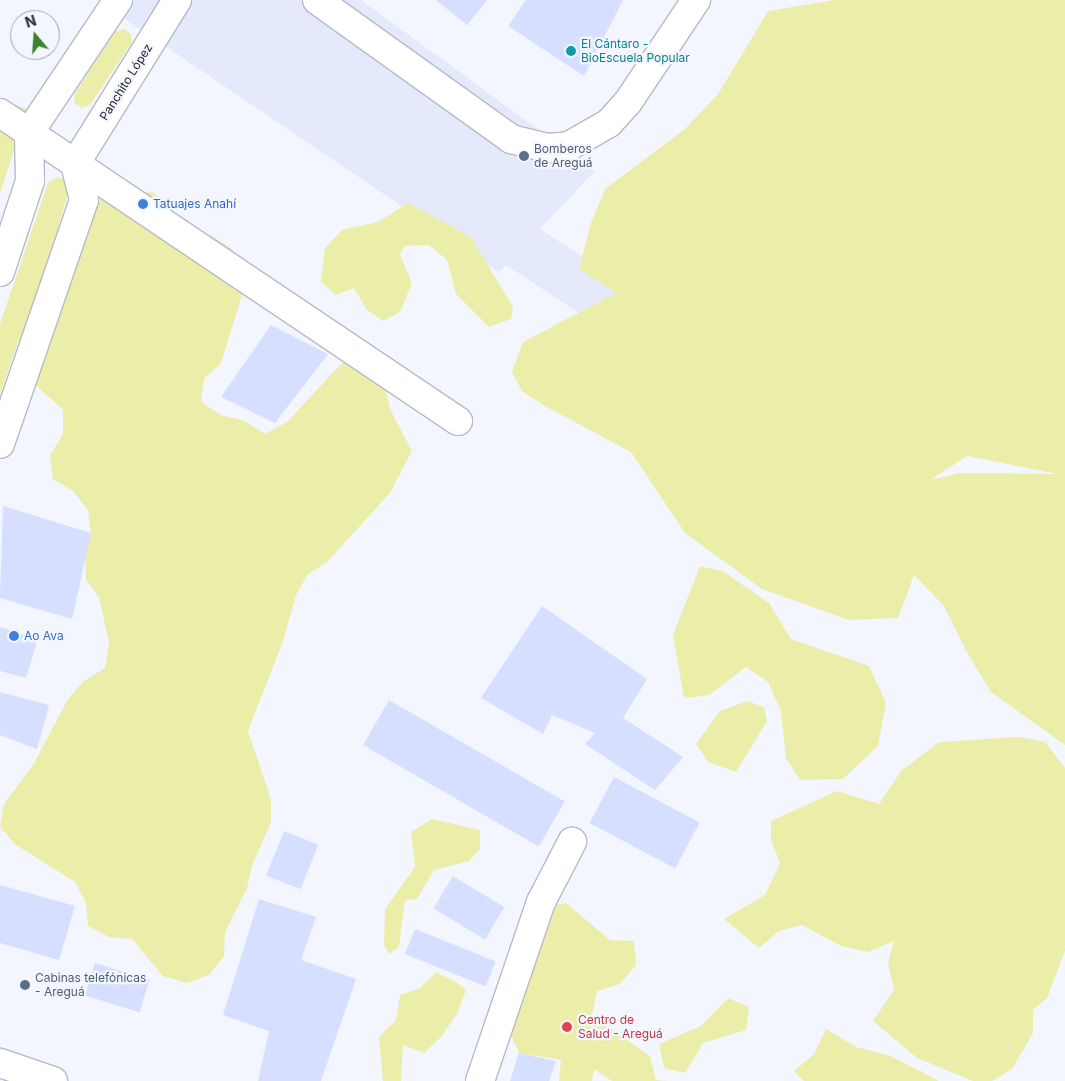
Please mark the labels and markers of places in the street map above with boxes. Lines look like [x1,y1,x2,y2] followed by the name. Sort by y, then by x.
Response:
[581,37,690,65] place label: El Cántaro - BioEscuela Popular
[565,45,577,57] marker: El Cántaro - BioEscuela Popular
[534,142,593,170] place label: Bomberos de Areguá
[518,150,530,162] marker: Bomberos de Areguá
[153,197,236,211] place label: Tatuajes Anahí
[137,198,149,210] marker: Tatuajes Anahí
[24,629,64,643] place label: Ao Ava
[8,630,20,642] marker: Ao Ava
[35,971,146,999] place label: Cabinas telefónicas - Areguá
[19,979,31,991] marker: Cabinas telefónicas - Areguá
[578,1013,663,1041] place label: Centro de Salud - Areguá
[560,1020,574,1034] marker: Centro de Salud - Areguá

